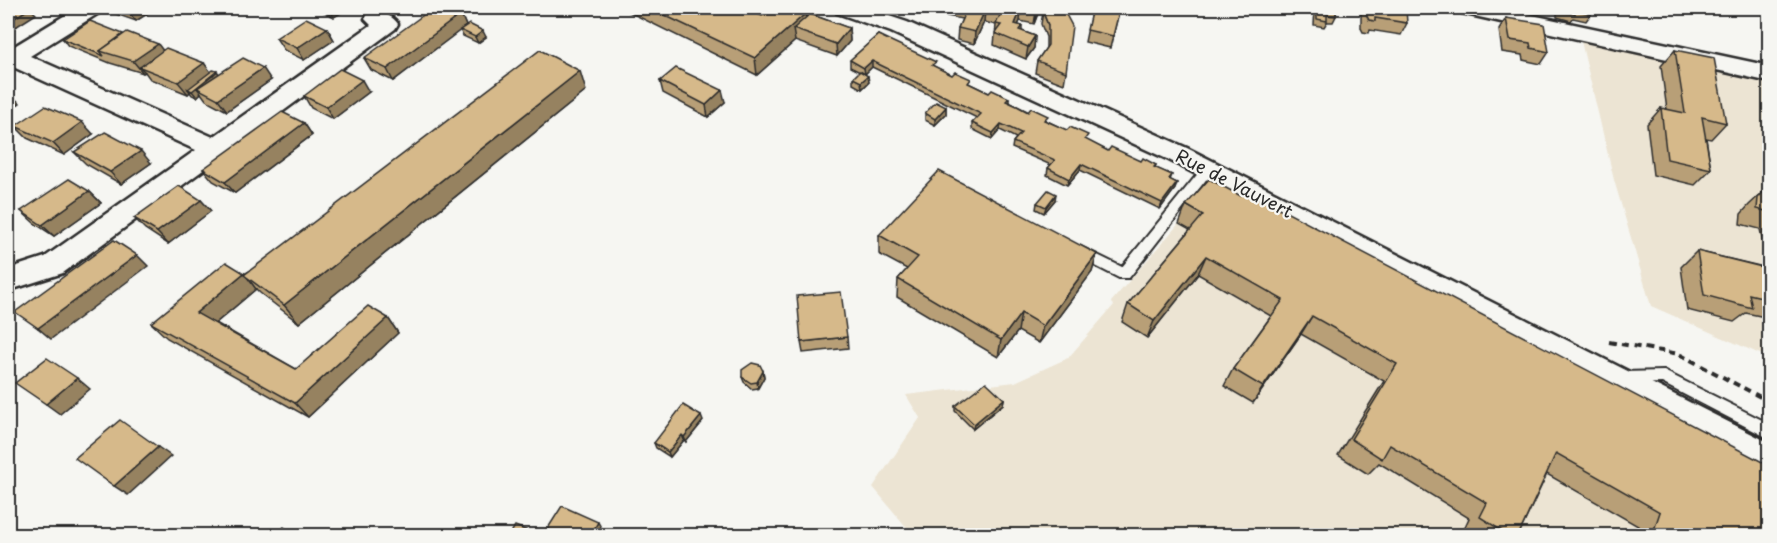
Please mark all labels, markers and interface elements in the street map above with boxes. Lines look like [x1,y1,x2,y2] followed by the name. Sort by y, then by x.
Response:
[1171,141,1298,224] street label: Rue de Vauvert

